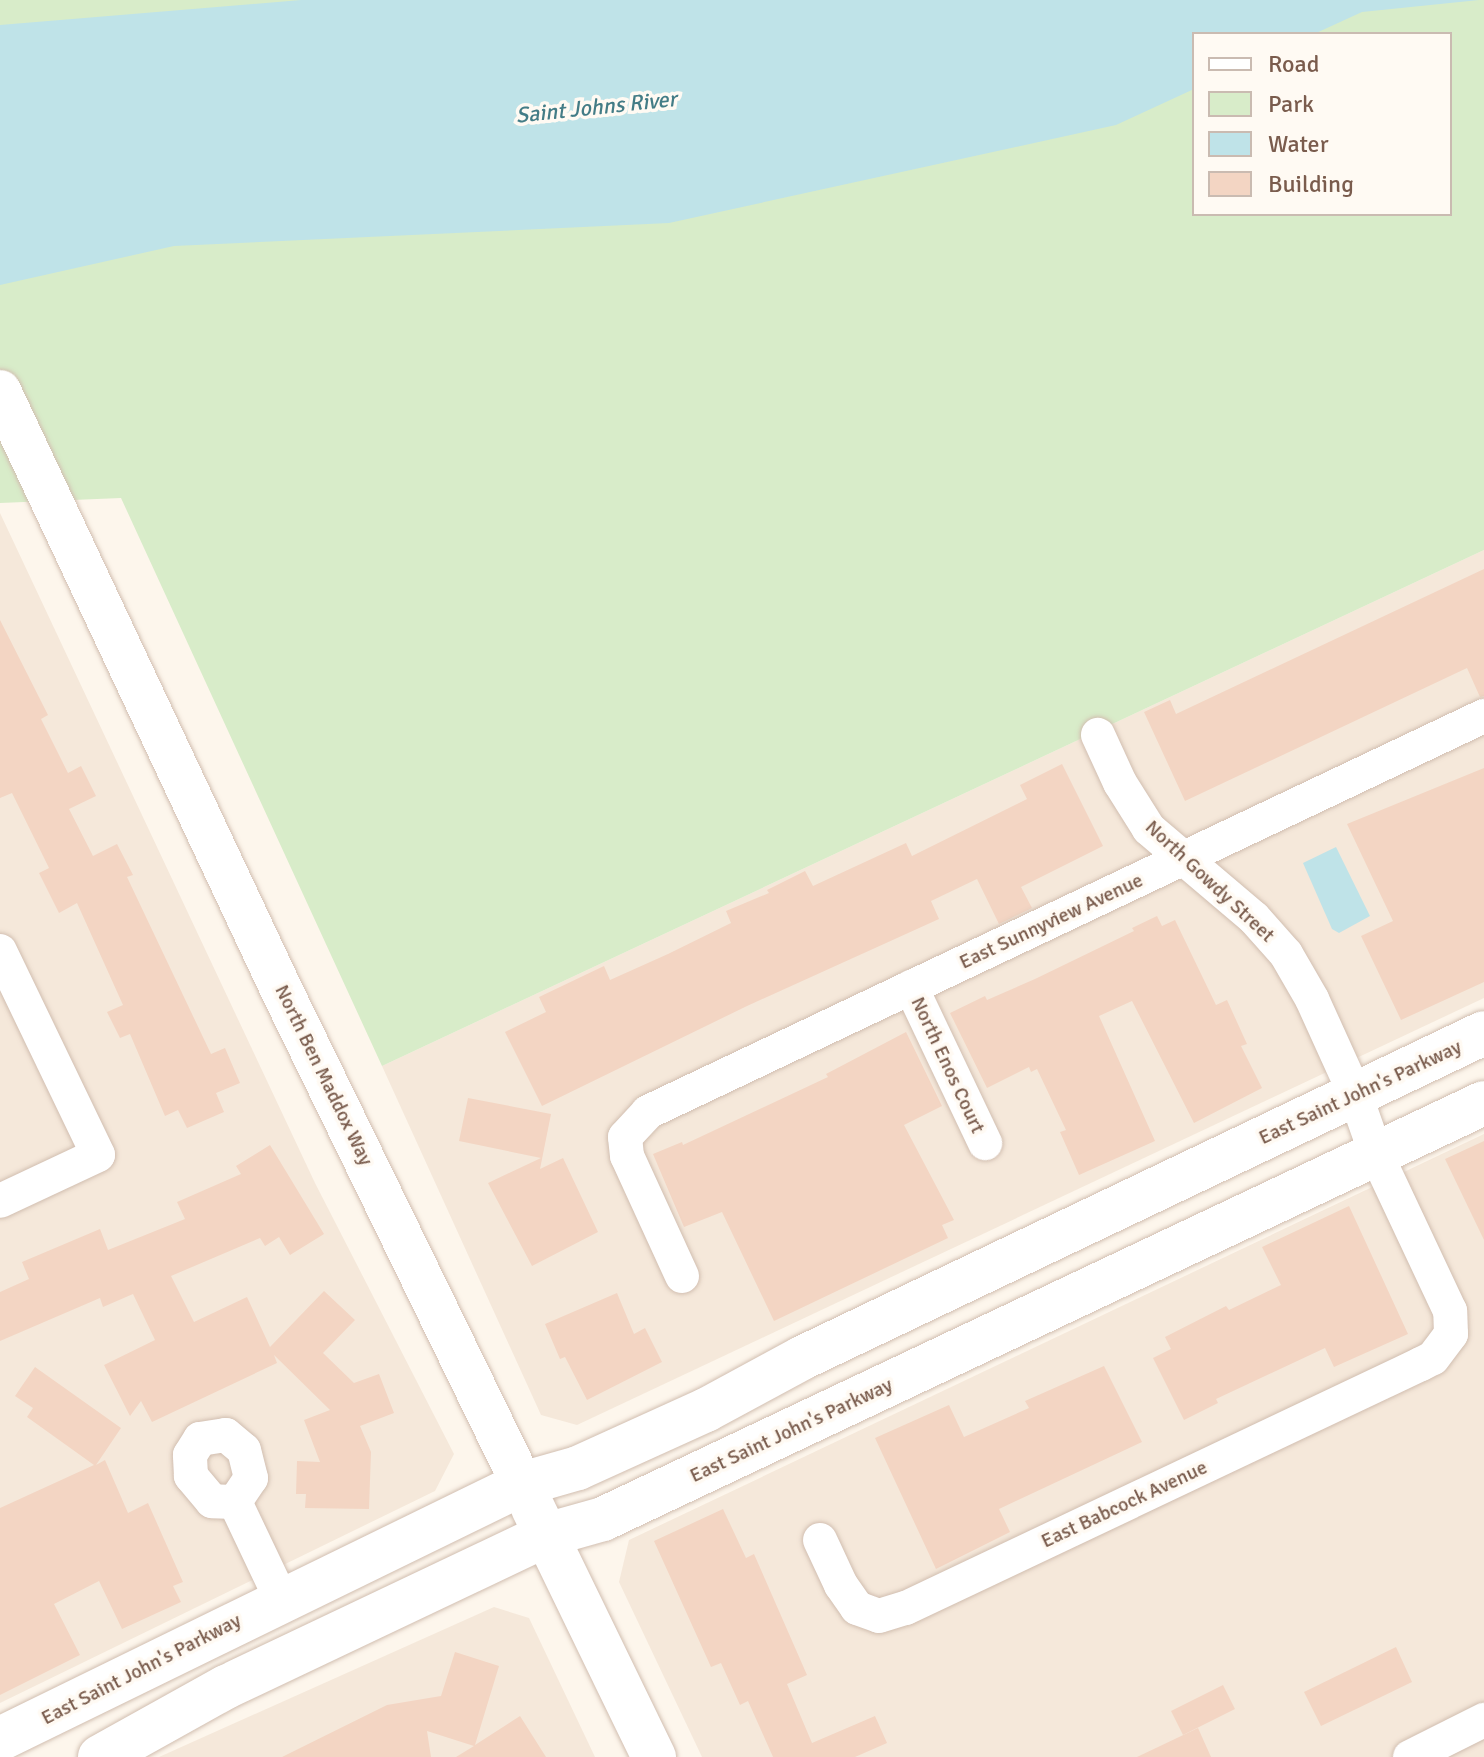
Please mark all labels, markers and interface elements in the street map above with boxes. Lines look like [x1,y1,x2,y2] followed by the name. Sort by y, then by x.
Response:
[1192,32,1452,216] legend
[1268,49,1319,79] text: Road
[514,85,678,129] water label: Saint Johns River
[1268,89,1314,119] text: Park
[1268,129,1328,159] text: Water
[1268,169,1354,199] text: Building
[1140,815,1280,947] street label: North Gowdy Street
[955,868,1147,974] street label: East Sunnyview Avenue
[270,981,378,1169] street label: North Ben Maddox Way
[906,993,990,1137] street label: North Enos Court
[1255,1034,1465,1150] street label: East Saint John's Parkway
[686,1372,896,1488] street label: East Saint John's Parkway
[1037,1455,1211,1553] street label: East Babcock Avenue
[37,1608,245,1730] street label: East Saint John's Parkway

